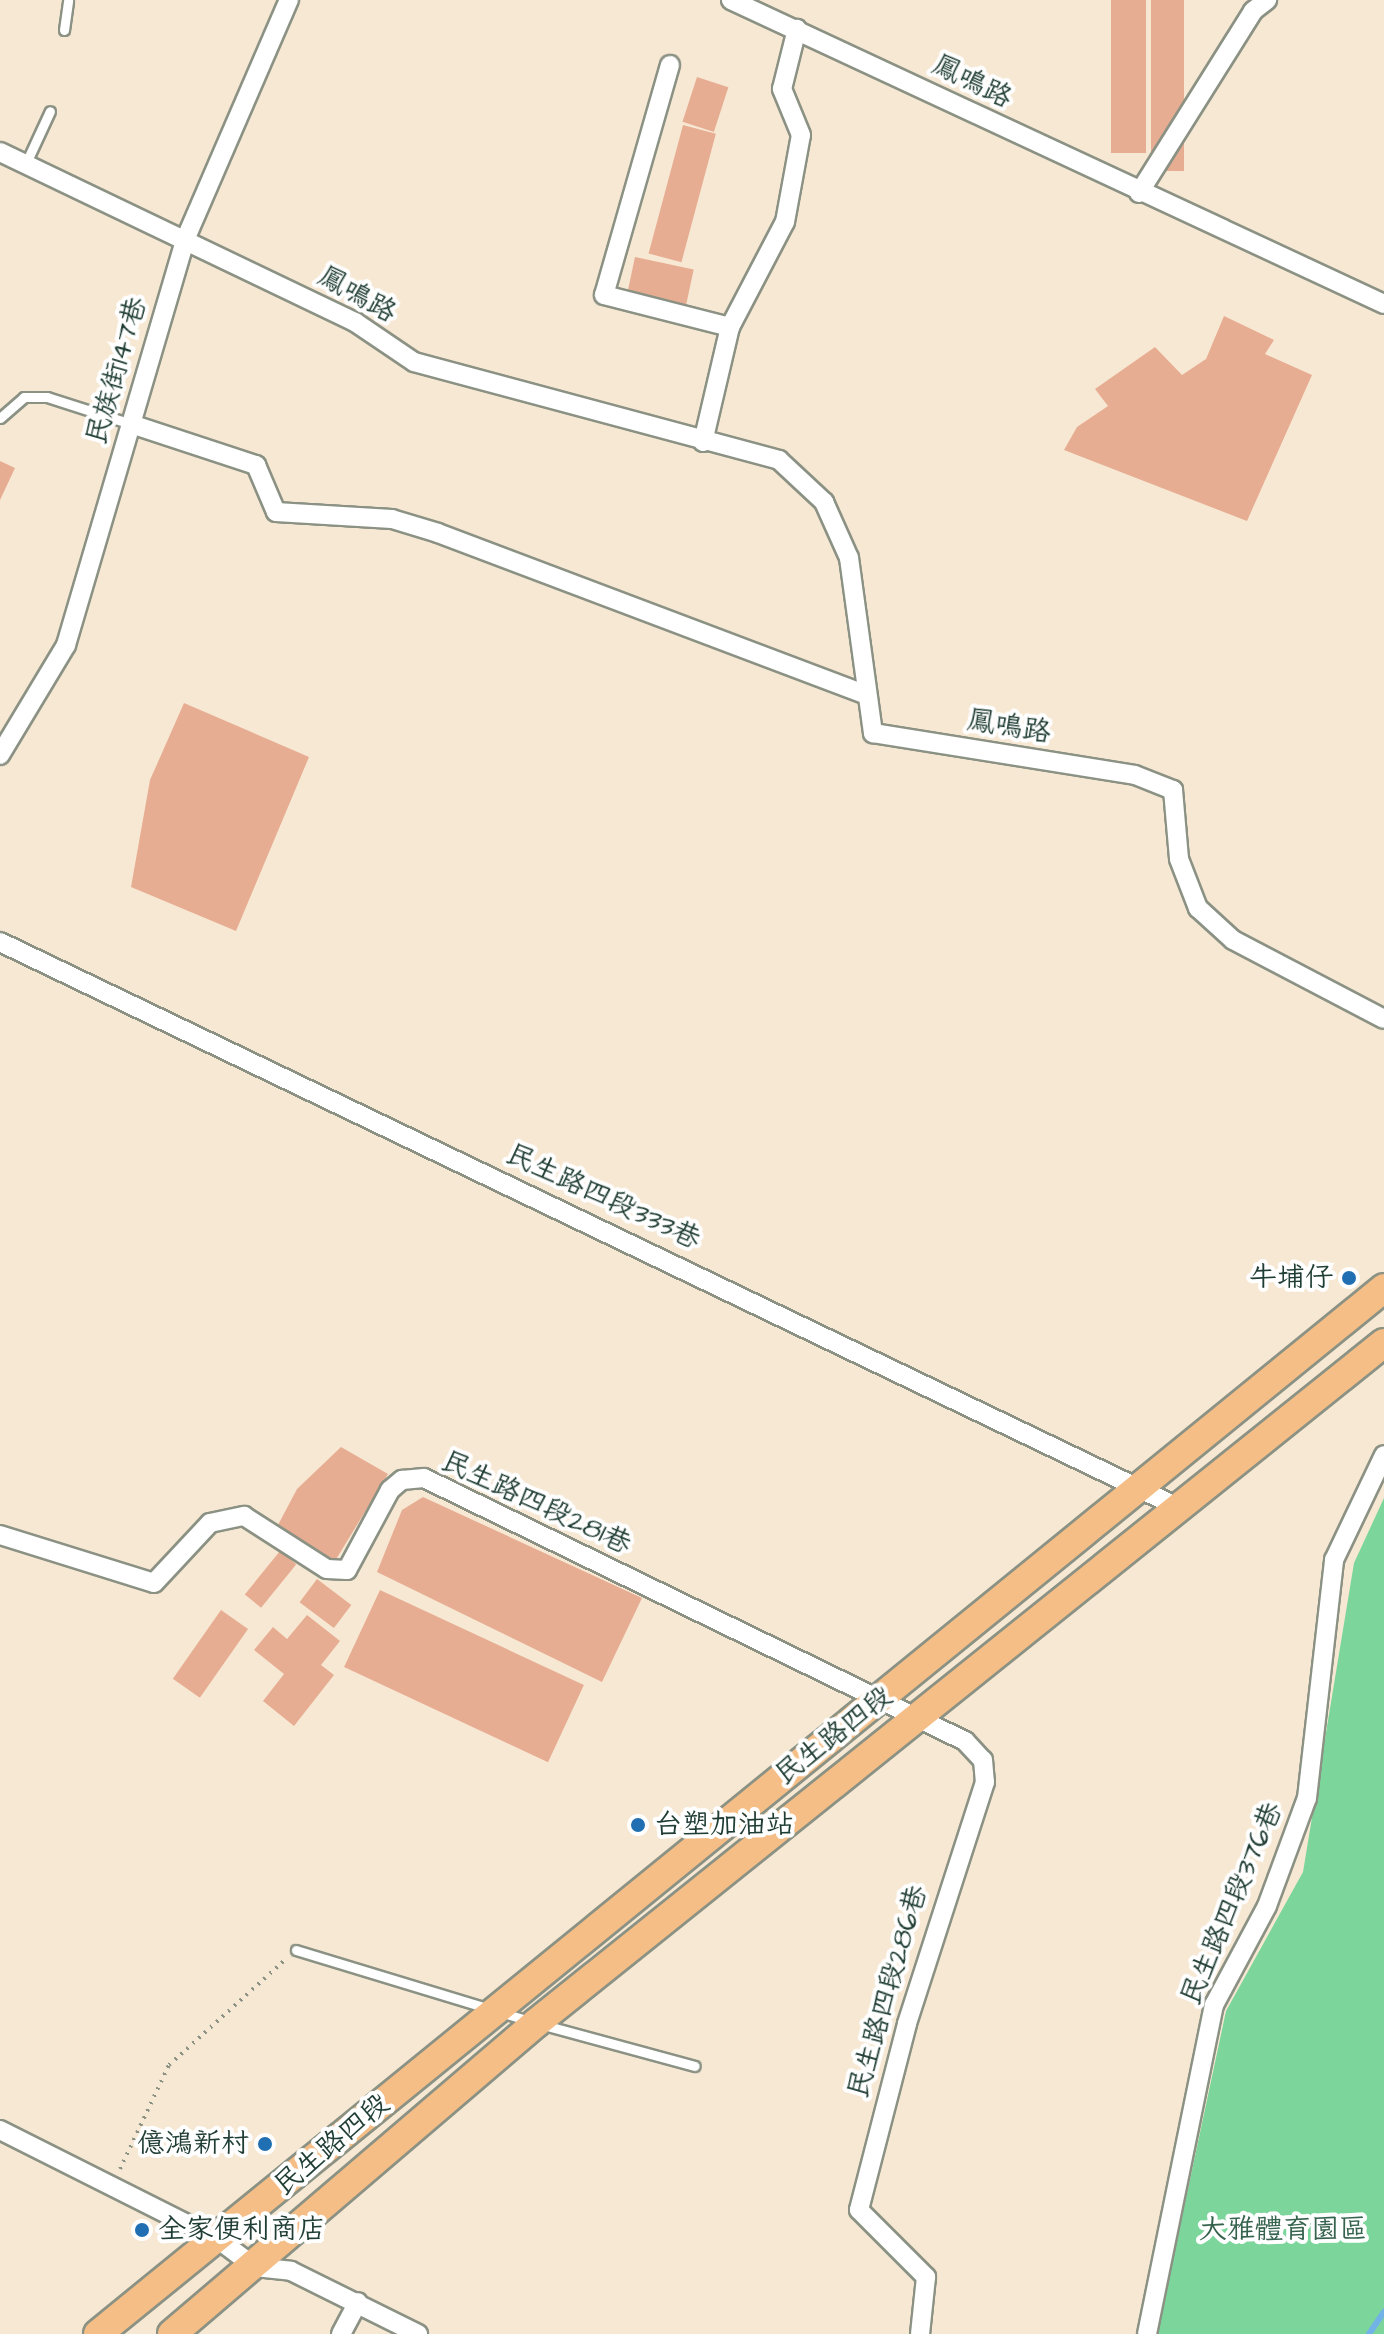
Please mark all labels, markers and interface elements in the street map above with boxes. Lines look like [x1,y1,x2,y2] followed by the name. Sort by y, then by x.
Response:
[927,48,1017,116] street label: 鳳鳴路
[312,260,402,330] street label: 鳳鳴路
[80,293,154,449] street label: 民族街147巷
[965,704,1053,750] street label: 鳳鳴路
[500,1137,706,1257] street label: 民生路四段333巷
[1249,1261,1333,1295] place label: 牛埔仔
[1340,1269,1358,1287] marker: 牛埔仔
[436,1444,636,1562] street label: 民生路四段281巷
[768,1680,900,1792] street label: 民生路四段
[1174,1798,1290,2010] street label: 民生路四段376巷
[654,1808,794,1842] place label: 台塑加油站
[629,1816,647,1834] marker: 台塑加油站
[842,1882,934,2102] street label: 民生路四段286巷
[268,2087,396,2203] street label: 民生路四段
[137,2127,249,2161] place label: 億鴻新村
[256,2135,274,2153] marker: 億鴻新村
[158,2213,326,2247] place label: 全家便利商店
[1199,2213,1367,2247] park label: 大雅體育園區
[133,2221,151,2239] marker: 全家便利商店

